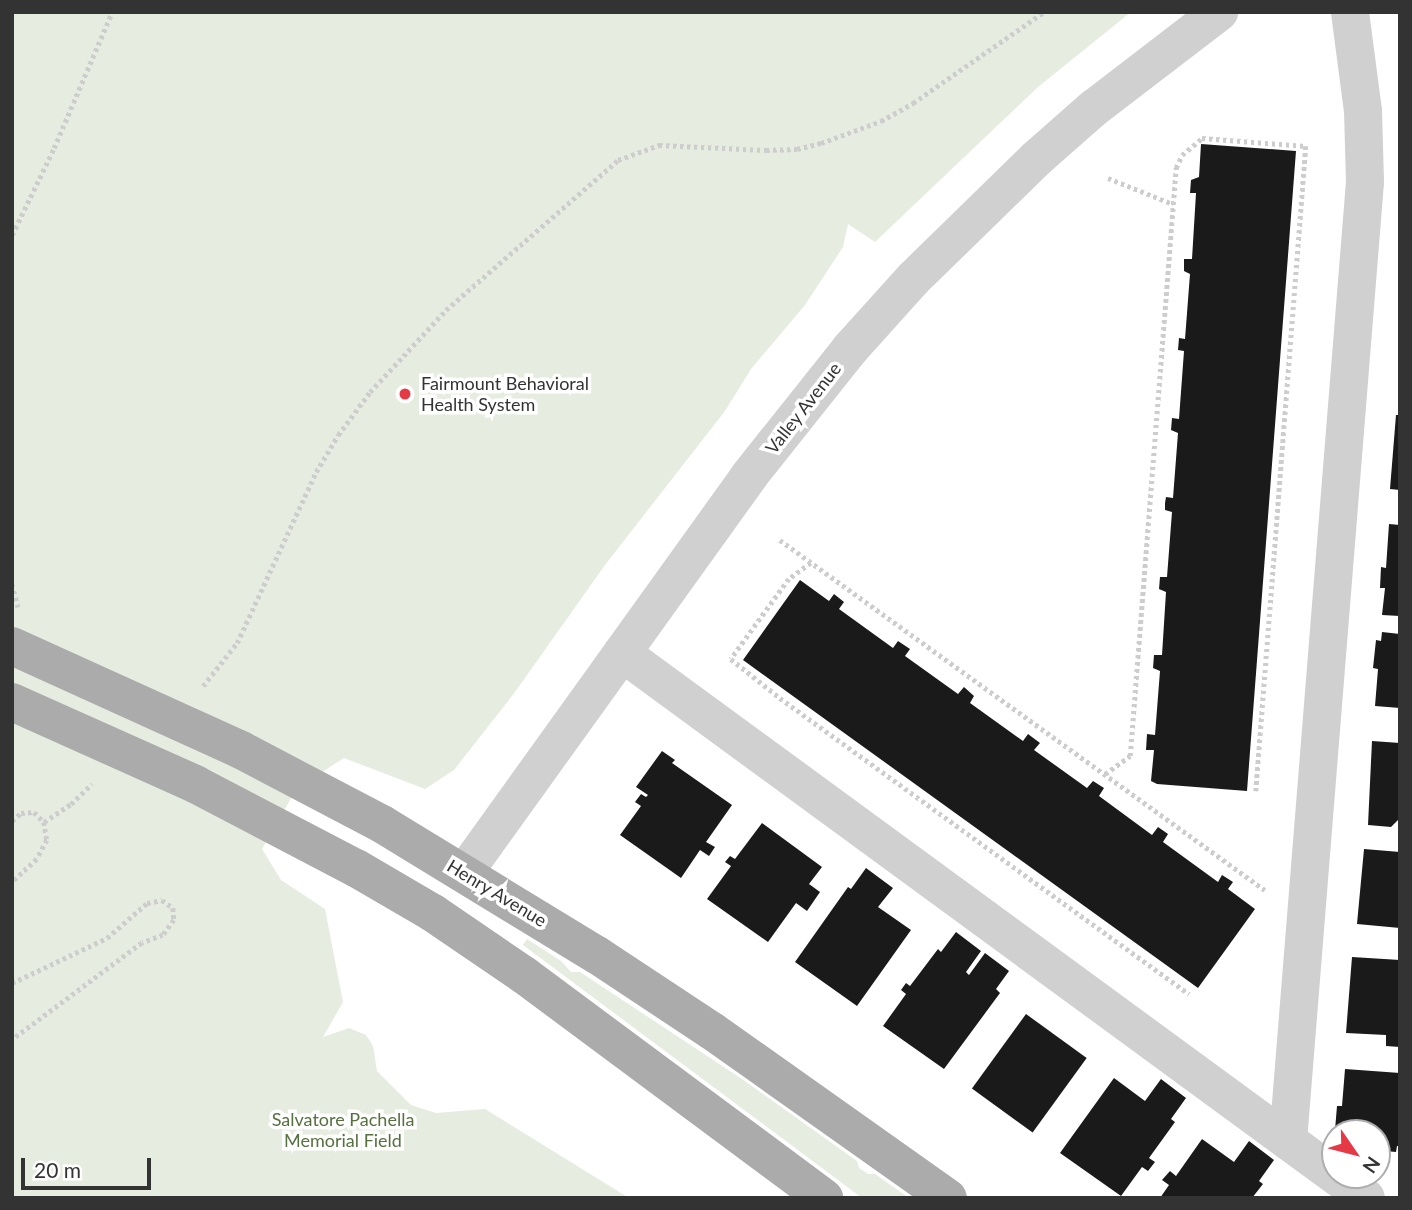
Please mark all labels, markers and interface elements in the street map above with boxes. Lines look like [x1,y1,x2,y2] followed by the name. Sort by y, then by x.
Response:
[760,358,846,458] street label: Valley Avenue
[421,373,589,416] place label: Fairmount Behavioral Health System
[395,384,415,404] marker: Fairmount Behavioral Health System
[443,855,551,931] street label: Henry Avenue
[272,1109,414,1152] park label: Salvatore Pachella Memorial Field
[1321,1119,1391,1189] north arrow
[24,1144,154,1188] scale bar
[1358,1153,1386,1178] text: N
[34,1157,81,1182] text: 20 m

